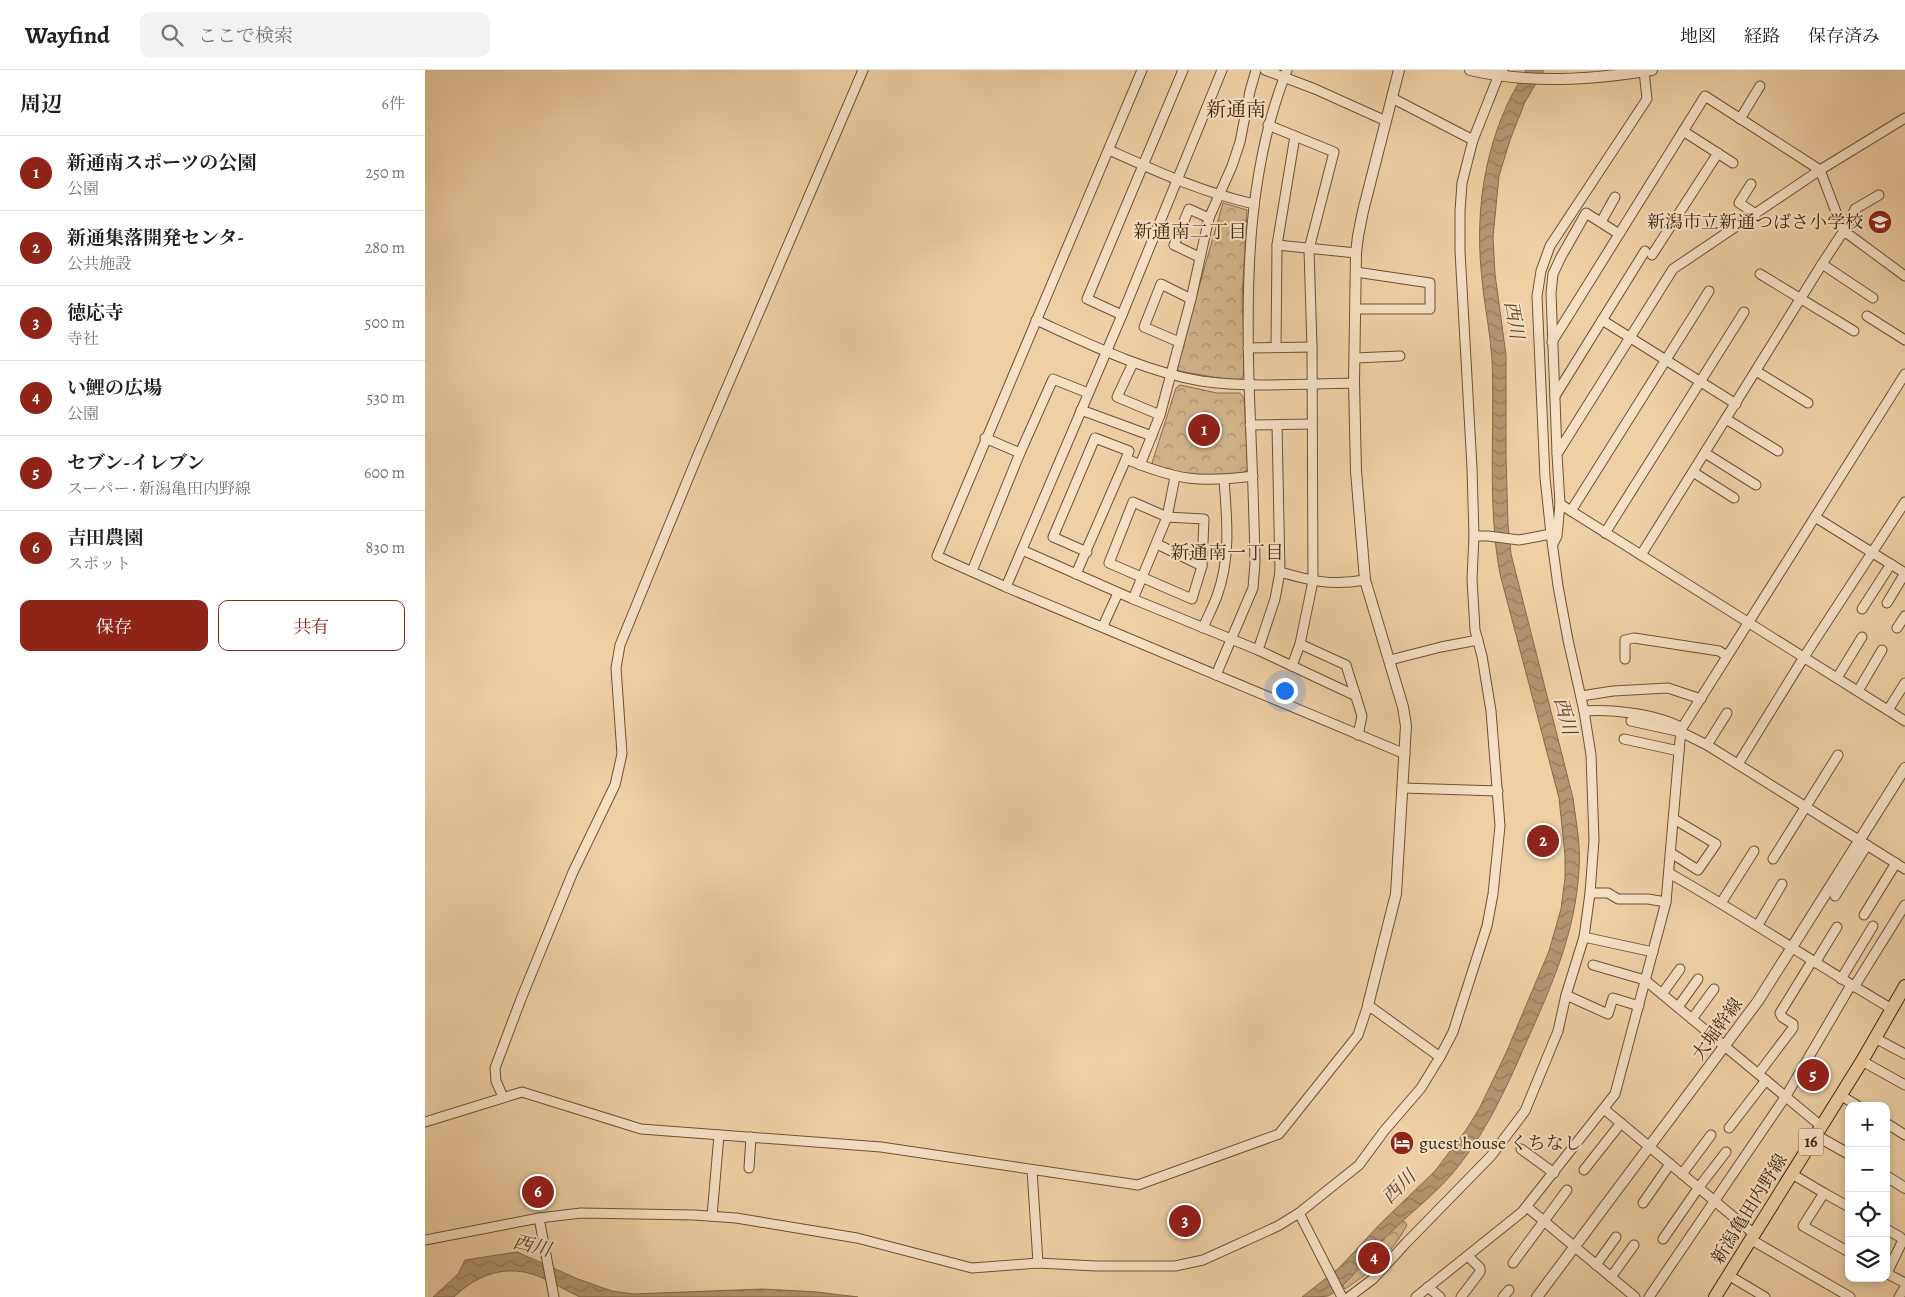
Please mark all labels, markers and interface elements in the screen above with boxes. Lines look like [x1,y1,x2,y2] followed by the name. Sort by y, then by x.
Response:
[140,12,490,57] search box
[25,19,110,51] text: Wayfind
[158,21,186,49] icon: search
[198,23,293,49] text: ここで検索
[1680,24,1716,48] text: 地図
[1744,24,1780,48] text: 経路
[1808,24,1880,48] text: 保存済み
[20,90,62,118] text: 周辺
[382,93,405,115] text: 6件
[1206,96,1266,123] district label: 新通南
[67,150,256,176] text: 新通南スポーツの公園
[33,162,39,184] text: 1
[366,162,405,184] text: 250 m
[67,178,99,200] text: 公園
[1867,209,1893,235] school or university icon: 新潟市立新通つばさ小学校
[1647,210,1863,234] place label: 新潟市立新通つばさ小学校
[1133,219,1247,245] district label: 新通南二丁目
[67,225,244,251] text: 新通集落開発センタ-
[32,237,40,259] text: 2
[365,237,405,259] text: 280 m
[67,253,131,275] text: 公共施設
[1498,299,1530,343] water label: 西川
[67,300,124,326] text: 徳応寺
[33,312,39,334] text: 3
[365,312,405,334] text: 500 m
[67,328,99,350] text: 寺社
[67,375,162,401] text: い鯉の広場
[32,387,40,409] text: 4
[366,387,405,409] text: 530 m
[67,403,99,425] text: 公園
[1188,411,1220,449] pin: 1
[67,450,205,476] text: セブン-イレブン
[33,462,39,484] text: 5
[364,462,405,484] text: 600 m
[67,478,251,500] text: スーパー · 新潟亀田内野線
[67,525,143,551] text: 吉田農園
[32,537,40,559] text: 6
[366,537,405,559] text: 830 m
[1170,540,1284,566] district label: 新通南一丁目
[67,553,131,575] text: スポット
[20,600,208,651] button: 保存
[218,600,405,651] button: 共有
[1272,678,1298,704] your location
[1548,694,1583,740] water label: 西川
[1527,822,1559,860] pin: 2
[1686,993,1748,1065] street label: 大堀幹線
[1797,1056,1829,1094] pin: 5
[1845,1102,1890,1282] map controls
[1845,1102,1890,1147] button: +
[1799,1128,1823,1156] road number: 16
[1389,1130,1415,1156] hotel icon: guest house くちなし
[1419,1131,1582,1155] place label: guest house くちなし
[1845,1147,1890,1192] button: −
[1705,1149,1793,1269] street label: 新潟亀田内野線
[1376,1163,1423,1210] water label: 西川
[522,1173,554,1211] pin: 6
[1845,1192,1890,1237] button: locate
[1169,1202,1201,1240] pin: 3
[510,1229,556,1264] water label: 西川
[1845,1237,1890,1282] button: layers
[1358,1239,1390,1277] pin: 4

